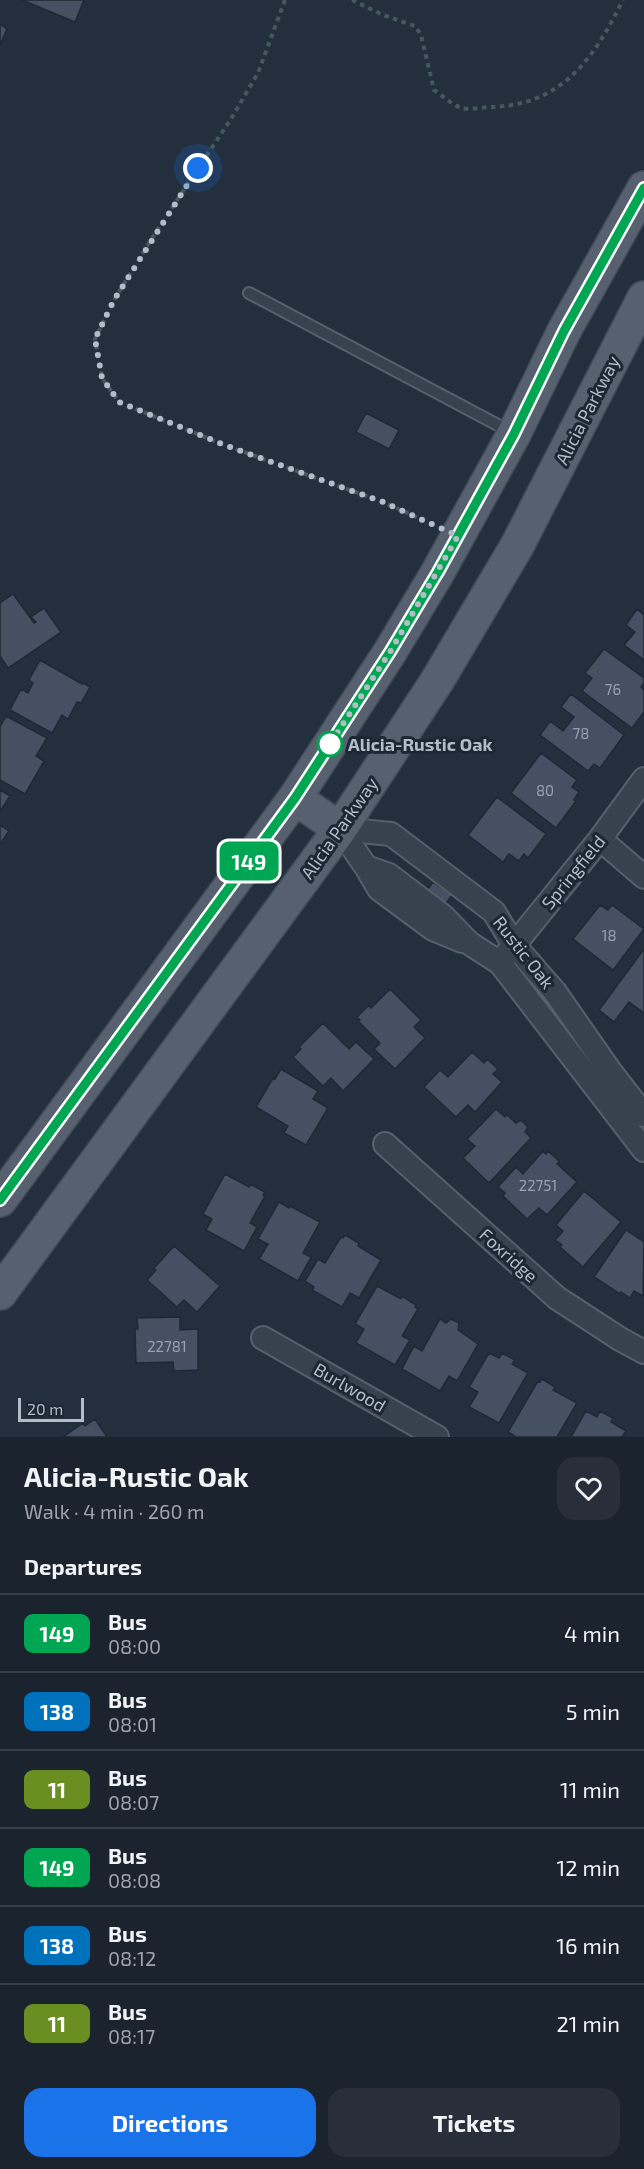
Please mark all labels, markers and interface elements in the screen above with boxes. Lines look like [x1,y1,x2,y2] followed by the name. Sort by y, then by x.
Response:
[183,153,213,183] your location
[550,351,624,468] street label: Alicia Parkway
[605,680,621,698] house number: 76
[573,724,589,742] house number: 78
[317,731,343,757] marker: Alicia-Rustic Oak
[348,733,492,755] place label: Alicia-Rustic Oak
[296,772,382,883] street label: Alicia Parkway
[536,781,554,799] house number: 80
[536,831,610,913] street label: Springfield
[214,842,284,880] line badge: 149
[232,849,266,874] text: 149
[489,911,559,993] street label: Rustic Oak
[601,926,617,944] house number: 18
[519,1176,557,1194] house number: 22751
[475,1223,543,1287] street label: Foxridge
[147,1337,187,1355] house number: 22781
[310,1358,390,1416] street label: Burlwood
[18,1395,84,1422] scale bar
[27,1399,63,1418] text: 20 m
[557,1457,620,1520] button: heart
[24,1459,249,1493] text: Alicia-Rustic Oak
[24,1499,204,1523] text: Walk · 4 min · 260 m
[24,1553,142,1579] text: Departures
[108,1608,147,1634] text: Bus
[564,1620,620,1646] text: 4 min
[40,1621,74,1646] text: 149
[108,1634,161,1658] text: 08:00
[108,1686,147,1712] text: Bus
[566,1698,620,1724] text: 5 min
[40,1699,74,1724] text: 138
[108,1712,157,1736] text: 08:01
[108,1764,147,1790] text: Bus
[560,1776,620,1802] text: 11 min
[48,1777,66,1802] text: 11
[108,1790,159,1814] text: 08:07
[108,1842,147,1868] text: Bus
[556,1854,620,1880] text: 12 min
[40,1855,74,1880] text: 149
[108,1868,161,1892] text: 08:08
[108,1920,147,1946] text: Bus
[556,1932,620,1958] text: 16 min
[40,1933,74,1958] text: 138
[108,1946,156,1970] text: 08:12
[108,1998,147,2024] text: Bus
[556,2010,620,2036] text: 21 min
[48,2011,66,2036] text: 11
[108,2024,155,2048] text: 08:17
[24,2088,316,2157] button: Directions
[328,2088,620,2157] button: Tickets

